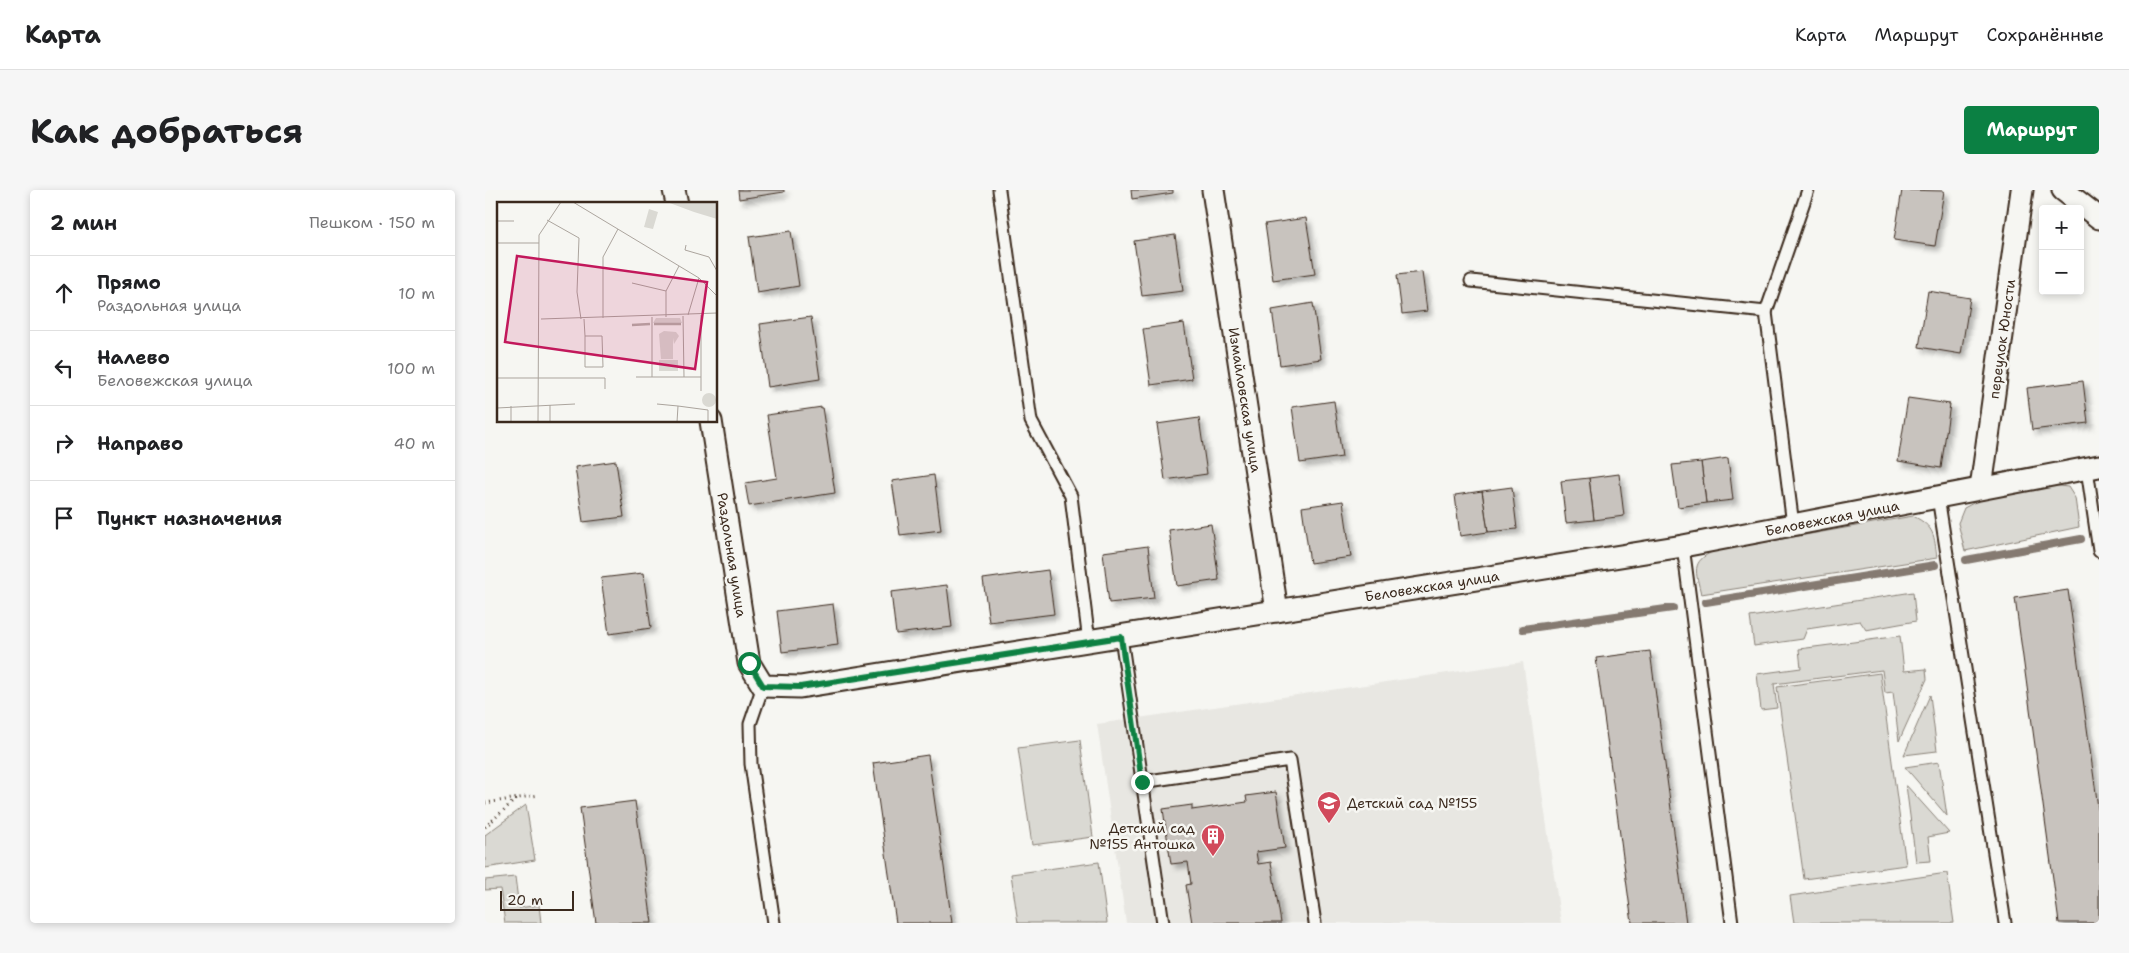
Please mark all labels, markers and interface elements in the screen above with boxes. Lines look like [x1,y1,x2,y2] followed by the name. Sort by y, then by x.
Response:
[25,19,101,51] text: Карта
[1795,23,1846,47] text: Карта
[1874,23,1958,47] text: Маршрут
[1986,23,2104,47] text: Сохранённые
[1964,106,2099,154] button: Маршрут
[30,107,303,154] text: Как добраться
[497,202,717,422] inset map
[2039,205,2084,295] map controls
[2039,205,2084,250] button: +
[50,209,117,237] text: 2 мин
[309,212,435,233] text: Пешком · 150 m
[2039,250,2084,295] button: −
[97,270,161,295] text: Прямо
[1985,278,2019,400] street label: переулок Юности
[50,279,78,307] icon: ahead
[398,283,435,304] text: 10 m
[97,295,241,316] text: Раздольная улица
[1225,326,1265,474] street label: Измайловская улица
[97,345,170,370] text: Налево
[50,354,78,382] icon: left
[387,358,435,379] text: 100 m
[97,370,252,391] text: Беловежская улица
[50,429,78,457] icon: right
[97,431,183,456] text: Направо
[393,433,435,454] text: 40 m
[713,491,751,619] street label: Раздольная улица
[1764,496,1901,540] street label: Беловежская улица
[50,504,78,532] icon: arrive
[97,506,282,531] text: Пункт назначения
[1363,566,1501,606] street label: Беловежская улица
[738,652,761,675] route start
[1131,771,1154,794] route end
[1316,790,1342,824] school or university icon: Детский сад №155
[1347,794,1477,812] place label: Детский сад №155
[1089,819,1195,853] place label: Детский сад №155 Антошка
[1200,823,1226,857] building icon: Детский сад №155 Антошка
[500,888,574,911] scale bar
[507,891,543,909] text: 20 m

